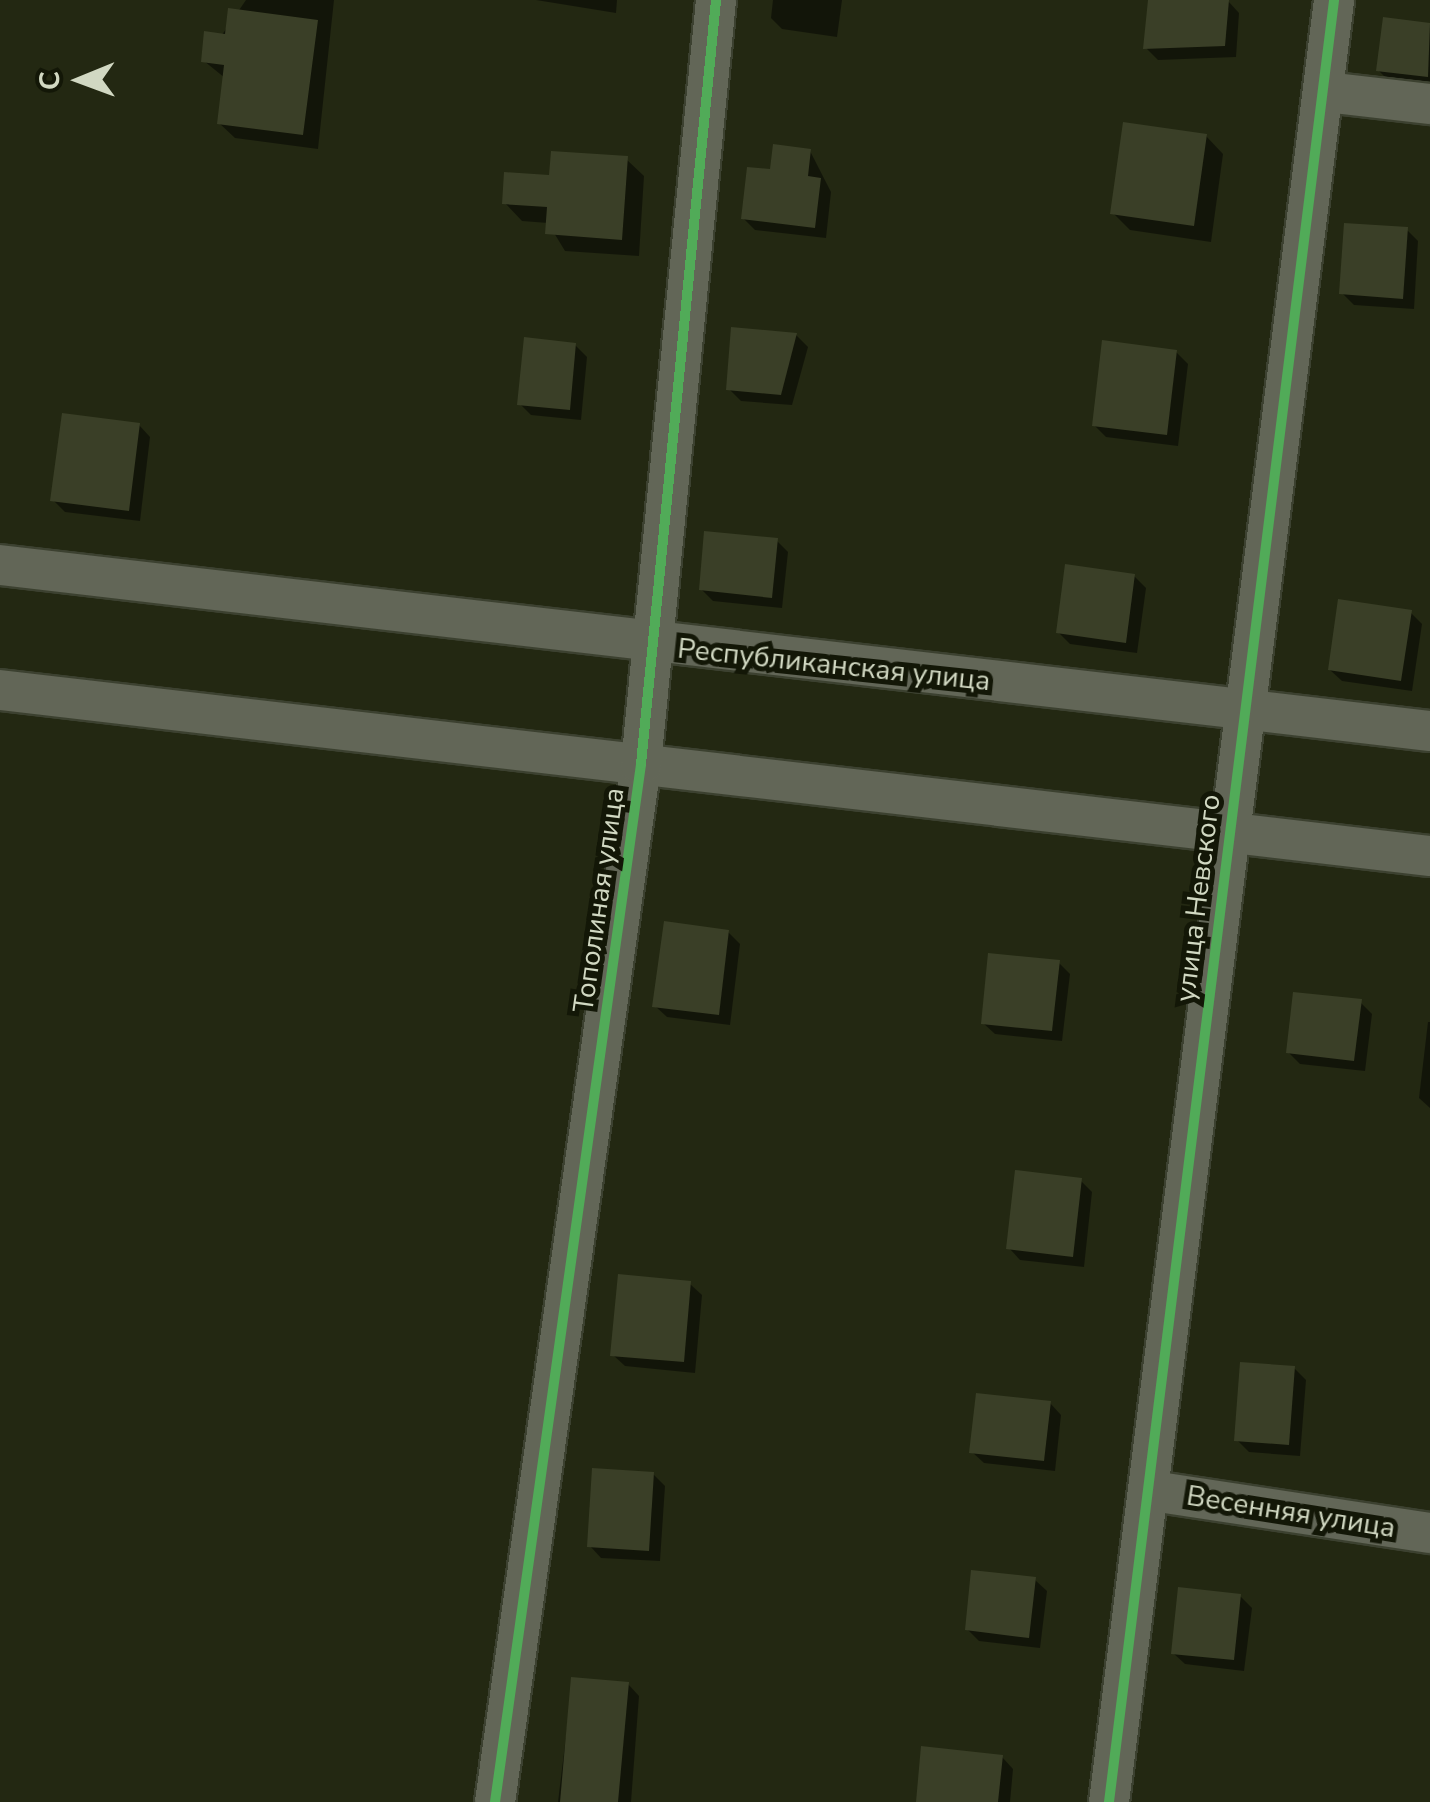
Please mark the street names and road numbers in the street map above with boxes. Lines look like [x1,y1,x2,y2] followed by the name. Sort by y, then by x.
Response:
[676,632,992,698] street label: Республиканская улица
[567,785,631,1015] street label: Тополиная улица
[1169,792,1227,1004] street label: улица Невского
[1184,1479,1398,1545] street label: Весенняя улица

